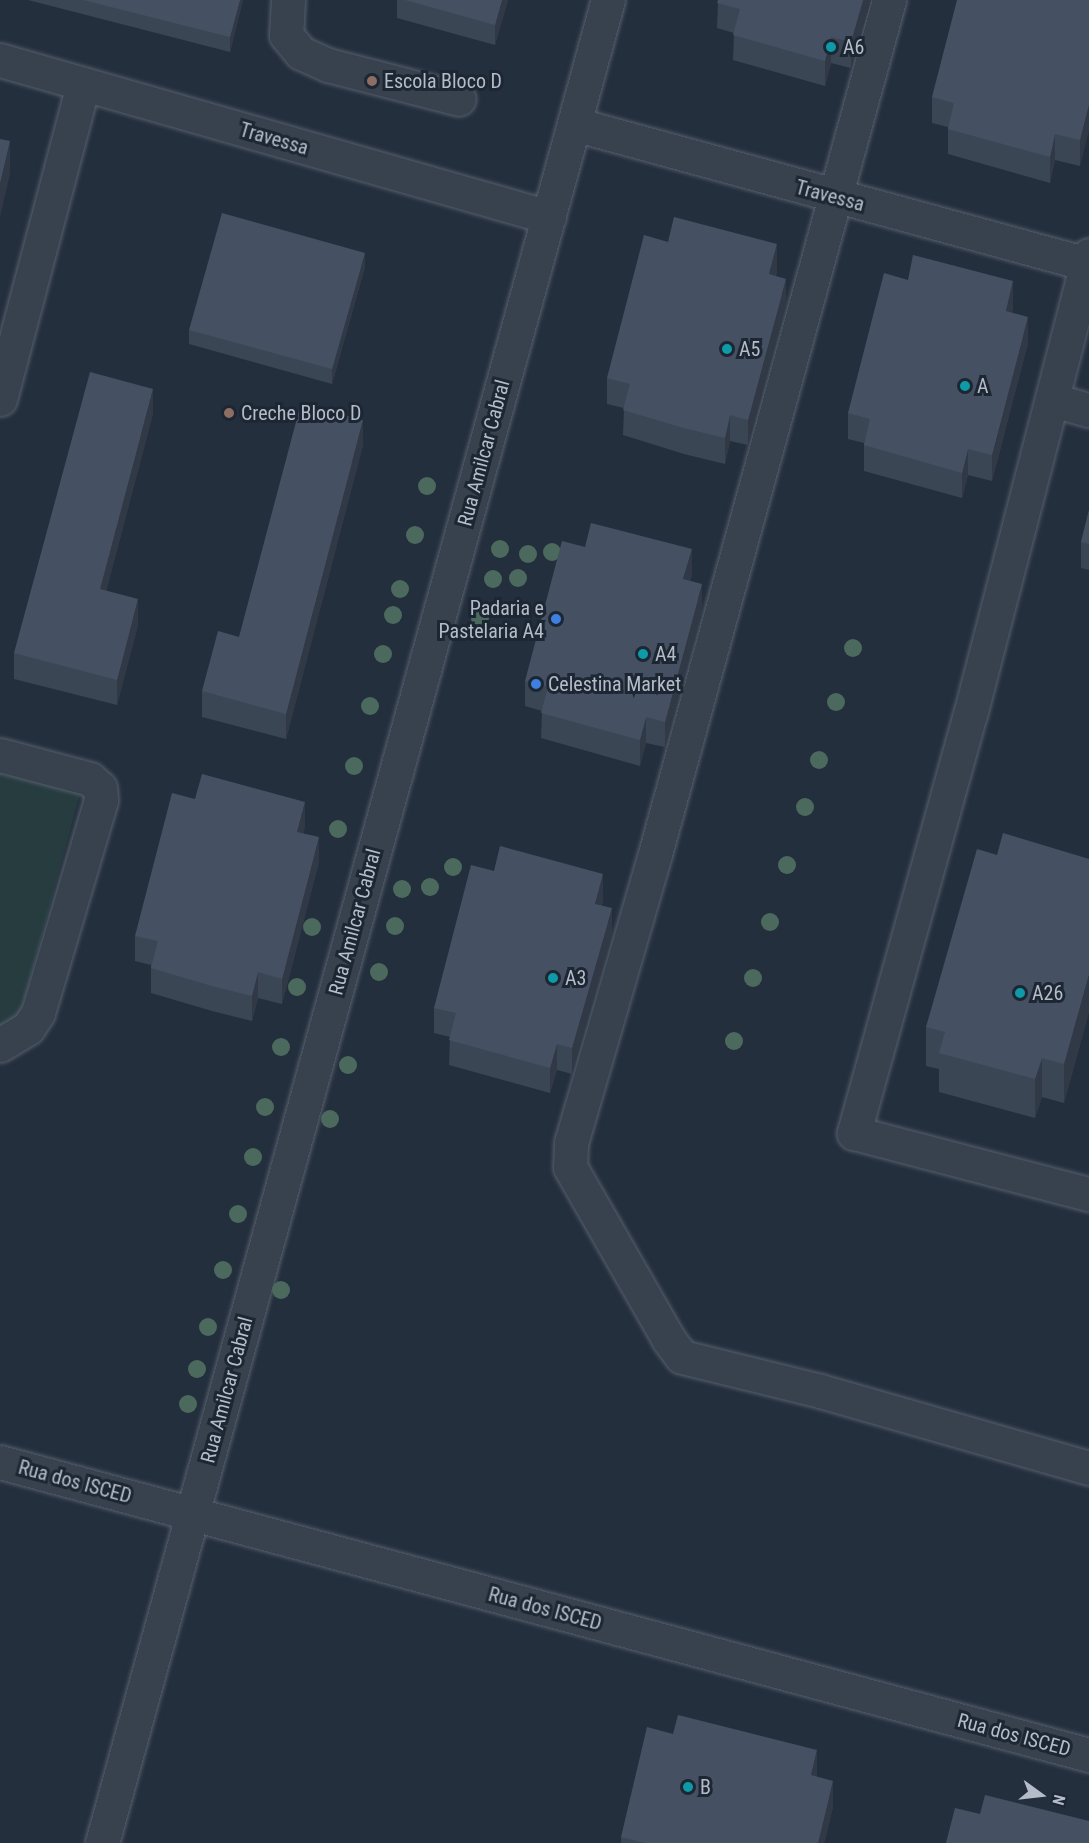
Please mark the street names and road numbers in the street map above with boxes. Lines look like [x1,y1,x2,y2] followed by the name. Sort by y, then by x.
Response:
[237,118,311,160] street label: Travessa
[793,175,867,217] street label: Travessa
[453,377,515,529] street label: Rua Amilcar Cabral
[324,846,386,998] street label: Rua Amilcar Cabral
[196,1314,258,1466] street label: Rua Amilcar Cabral
[16,1455,134,1509] street label: Rua dos ISCED
[486,1582,604,1636] street label: Rua dos ISCED
[955,1708,1073,1762] street label: Rua dos ISCED

